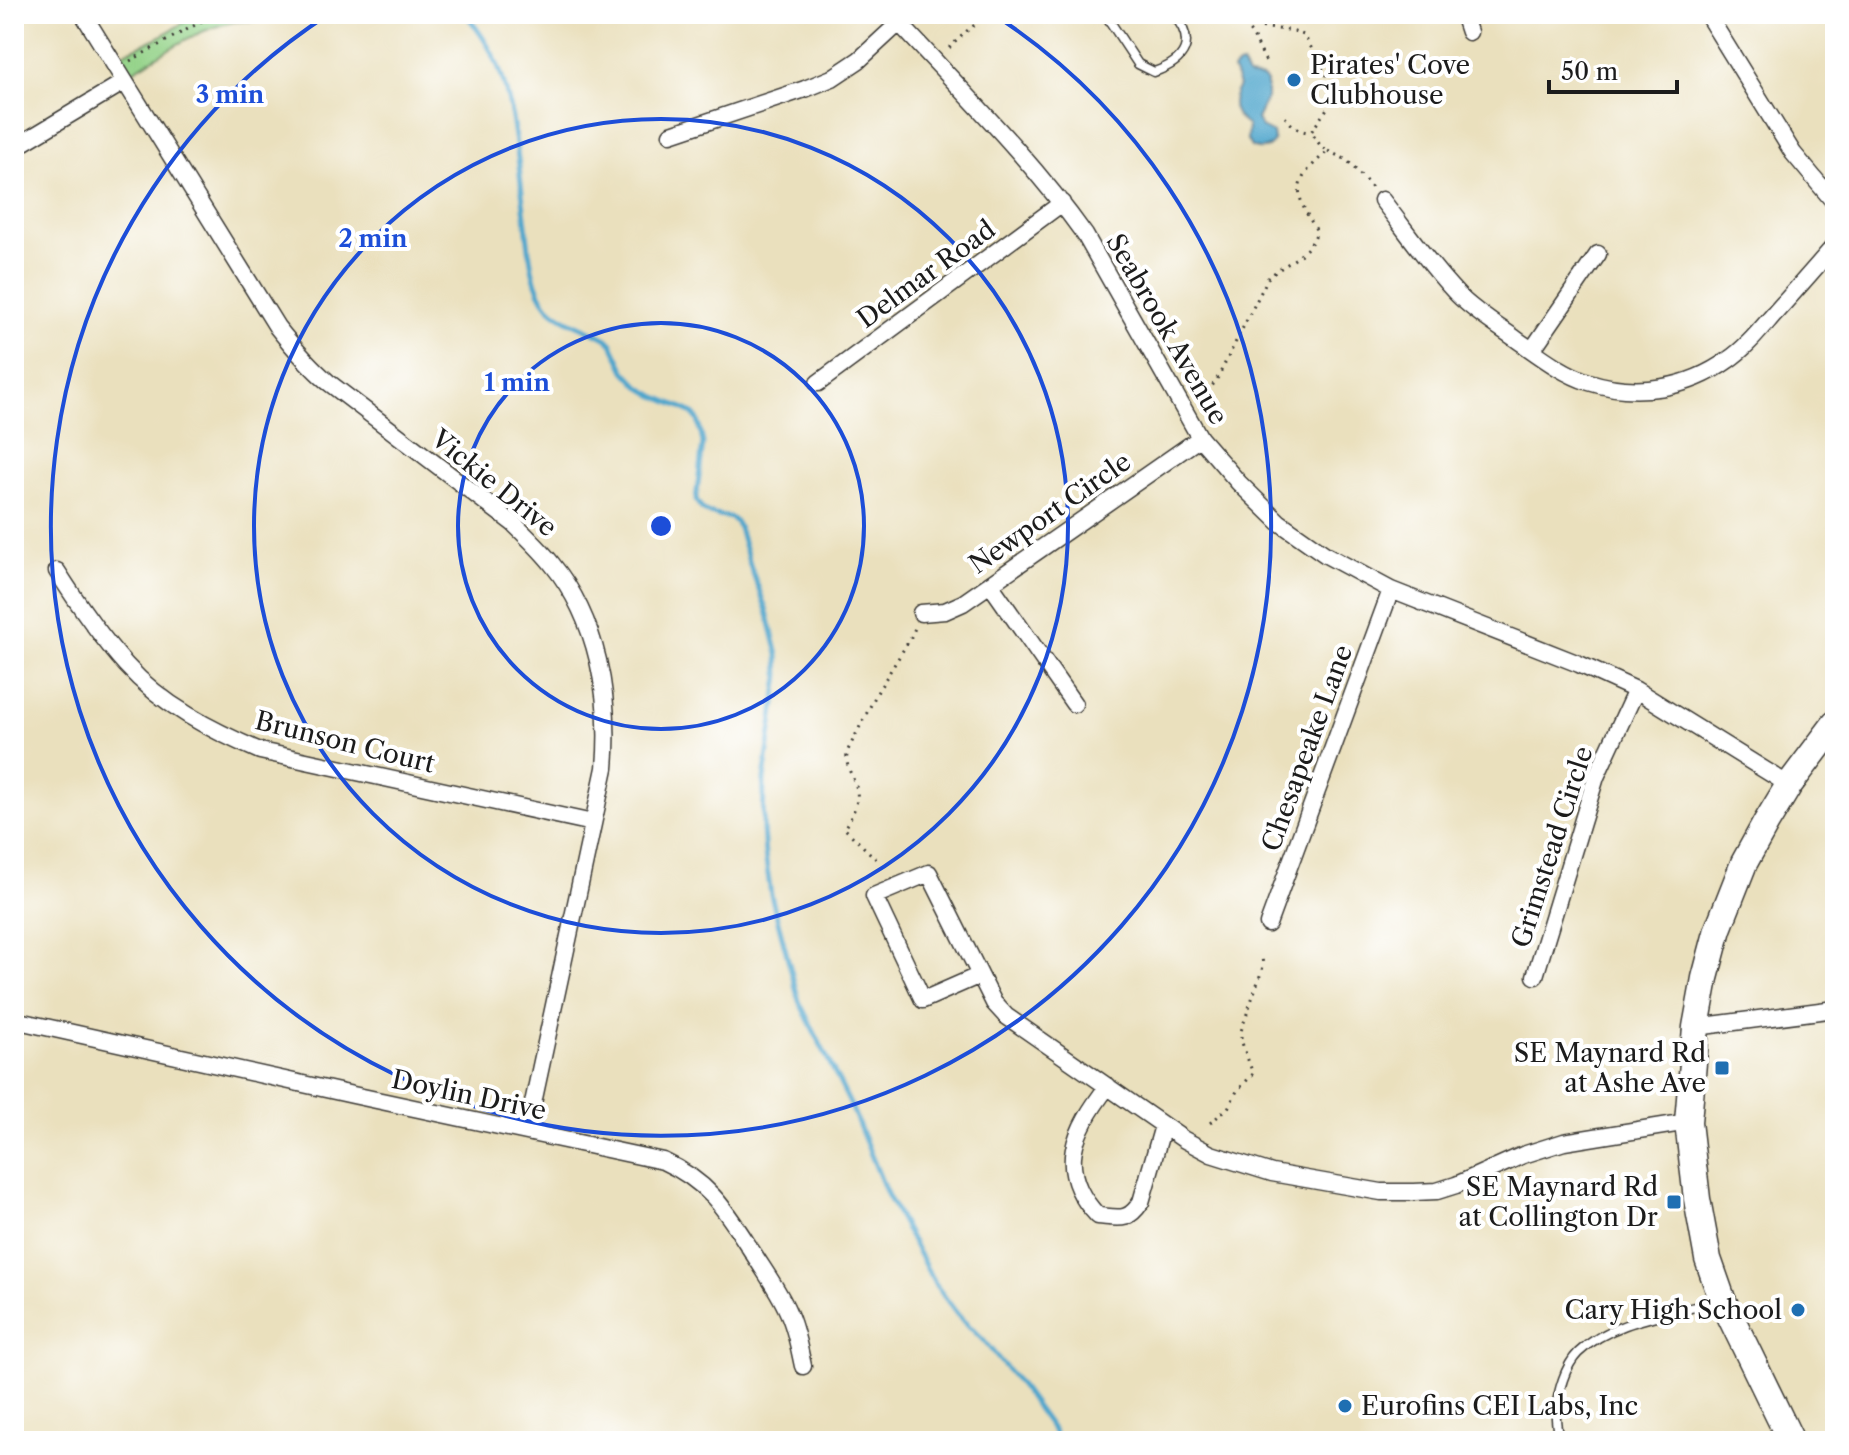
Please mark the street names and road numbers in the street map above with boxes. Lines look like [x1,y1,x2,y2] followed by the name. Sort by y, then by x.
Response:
[851,213,1001,335] street label: Delmar Road
[1099,228,1235,430] street label: Seabrook Avenue
[424,422,563,543] street label: Vickie Drive
[963,445,1137,581] street label: Newport Circle
[1255,640,1359,856] street label: Chesapeake Lane
[252,704,439,780] street label: Brunson Court
[1504,742,1600,952] street label: Grimstead Circle
[389,1063,549,1127] street label: Doylin Drive

